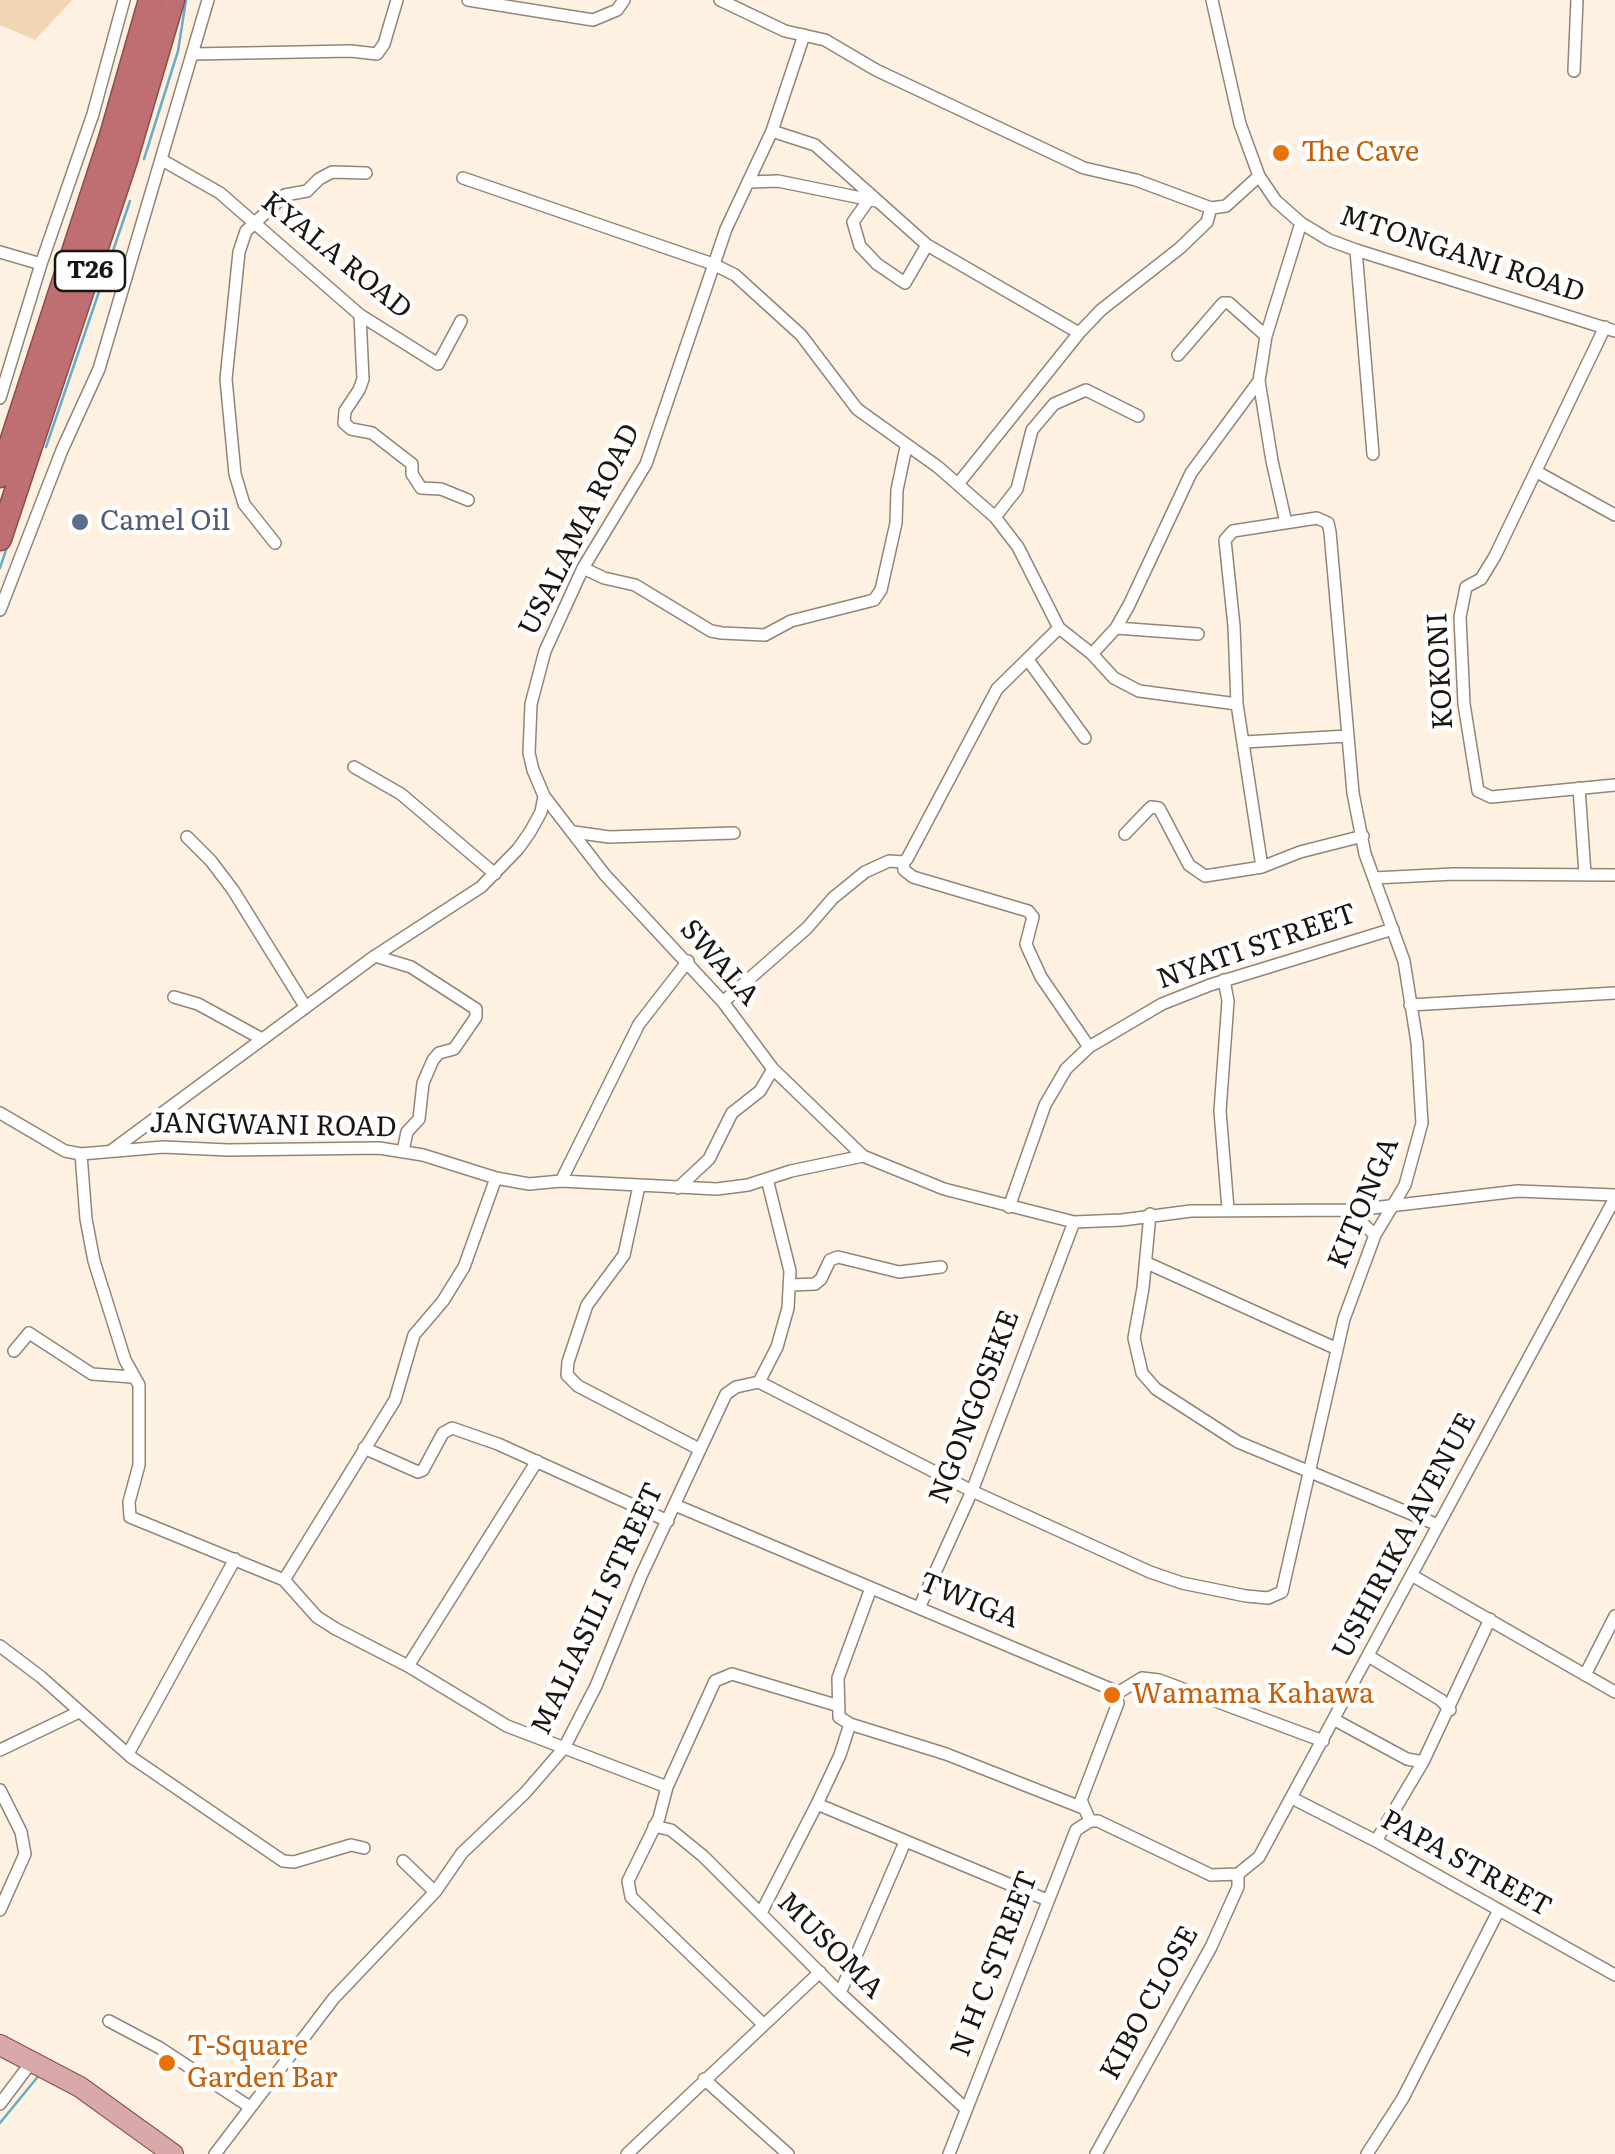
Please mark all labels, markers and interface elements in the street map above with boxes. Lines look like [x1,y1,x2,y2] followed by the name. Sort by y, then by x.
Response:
[1301,136,1419,170] place label: The Cave
[1270,142,1292,164] marker: The Cave
[254,185,418,327] street label: KYALA ROAD
[1335,200,1589,310] street label: MTONGANI ROAD
[55,251,125,291] road number: T26
[512,419,648,641] street label: USALAMA ROAD
[100,505,230,539] place label: Camel Oil
[69,511,91,533] marker: Camel Oil
[1421,612,1461,730] street label: KOKONI
[1153,897,1361,997] street label: NYATI STREET
[672,913,766,1013] street label: SWALA
[149,1107,397,1145] street label: JANGWANI ROAD
[1321,1132,1407,1274] street label: KITONGA
[923,1306,1027,1508] street label: NGONGOSEKE
[1326,1408,1484,1664] street label: USHIRIKA AVENUE
[525,1478,671,1740] street label: MALIASILI STREET
[914,1566,1024,1636] street label: TWIGA
[1132,1678,1374,1712] place label: Wamama Kahawa
[1101,1684,1123,1706] marker: Wamama Kahawa
[1375,1803,1557,1925] street label: PAPA STREET
[944,1867,1046,2061] street label: N H C STREET
[770,1886,890,2006] street label: MUSOMA
[1094,1920,1206,2086] street label: KIBO CLOSE
[187,2030,338,2096] place label: T-Square Garden Bar
[156,2052,178,2074] marker: T-Square Garden Bar

